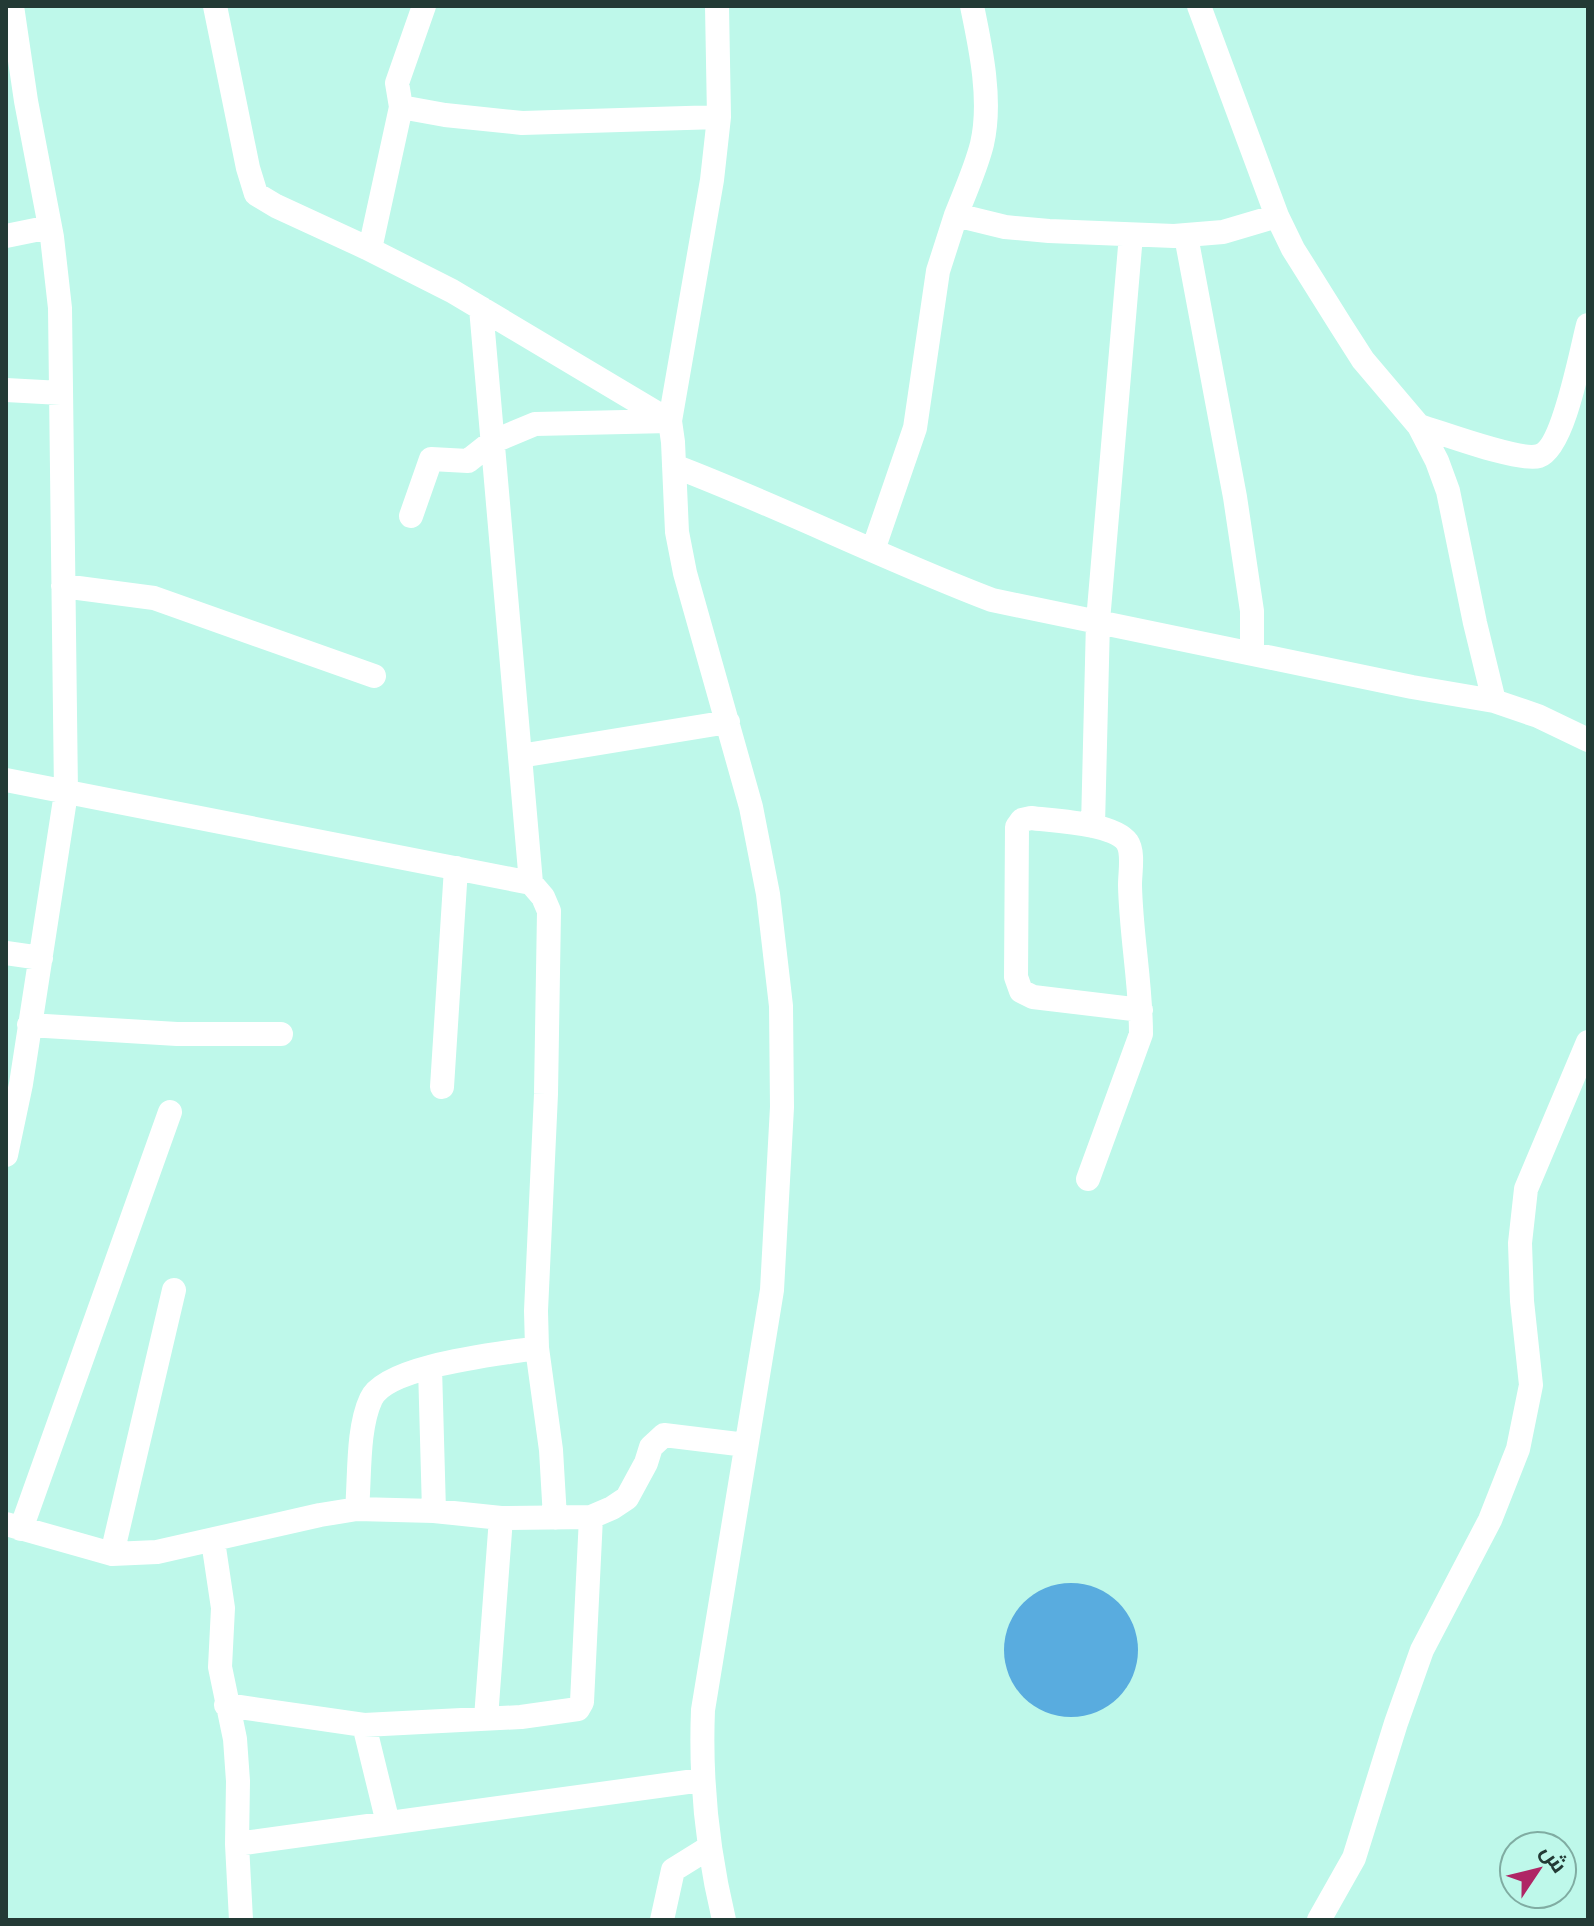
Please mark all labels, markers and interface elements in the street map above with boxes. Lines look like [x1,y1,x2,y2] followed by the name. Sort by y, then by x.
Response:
[1498,1830,1578,1910] north arrow
[1535,1841,1571,1878] text: ش

